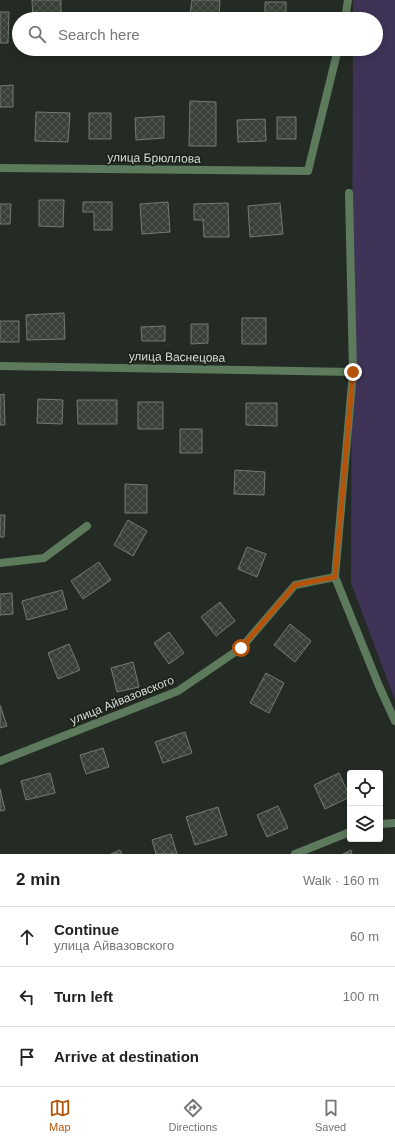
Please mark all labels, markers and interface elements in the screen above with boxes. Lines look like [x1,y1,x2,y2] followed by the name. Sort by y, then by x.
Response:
[12,12,383,56] search box
[26,23,48,45] icon: search
[58,26,140,43] text: Search here
[107,150,201,166] street label: улица Брюллова
[129,349,226,365] street label: улица Васнецова
[344,363,362,381] route end
[232,639,250,657] route start
[68,673,176,727] street label: улица Айвазовского
[347,770,383,842] map controls
[347,770,383,806] button: locate
[347,806,383,842] button: layers
[16,870,60,889] text: 2 min
[303,873,379,888] text: Walk · 160 m
[54,921,119,938] text: Continue
[16,926,38,948] icon: ahead
[350,929,379,944] text: 60 m
[54,938,174,953] text: улица Айвазовского
[16,986,38,1008] icon: left
[54,988,113,1005] text: Turn left
[343,989,379,1004] text: 100 m
[16,1046,38,1068] icon: arrive
[54,1048,199,1065] text: Arrive at destination
[49,1097,71,1133] tab: Map
[168,1097,217,1133] tab: Directions
[315,1097,346,1133] tab: Saved

